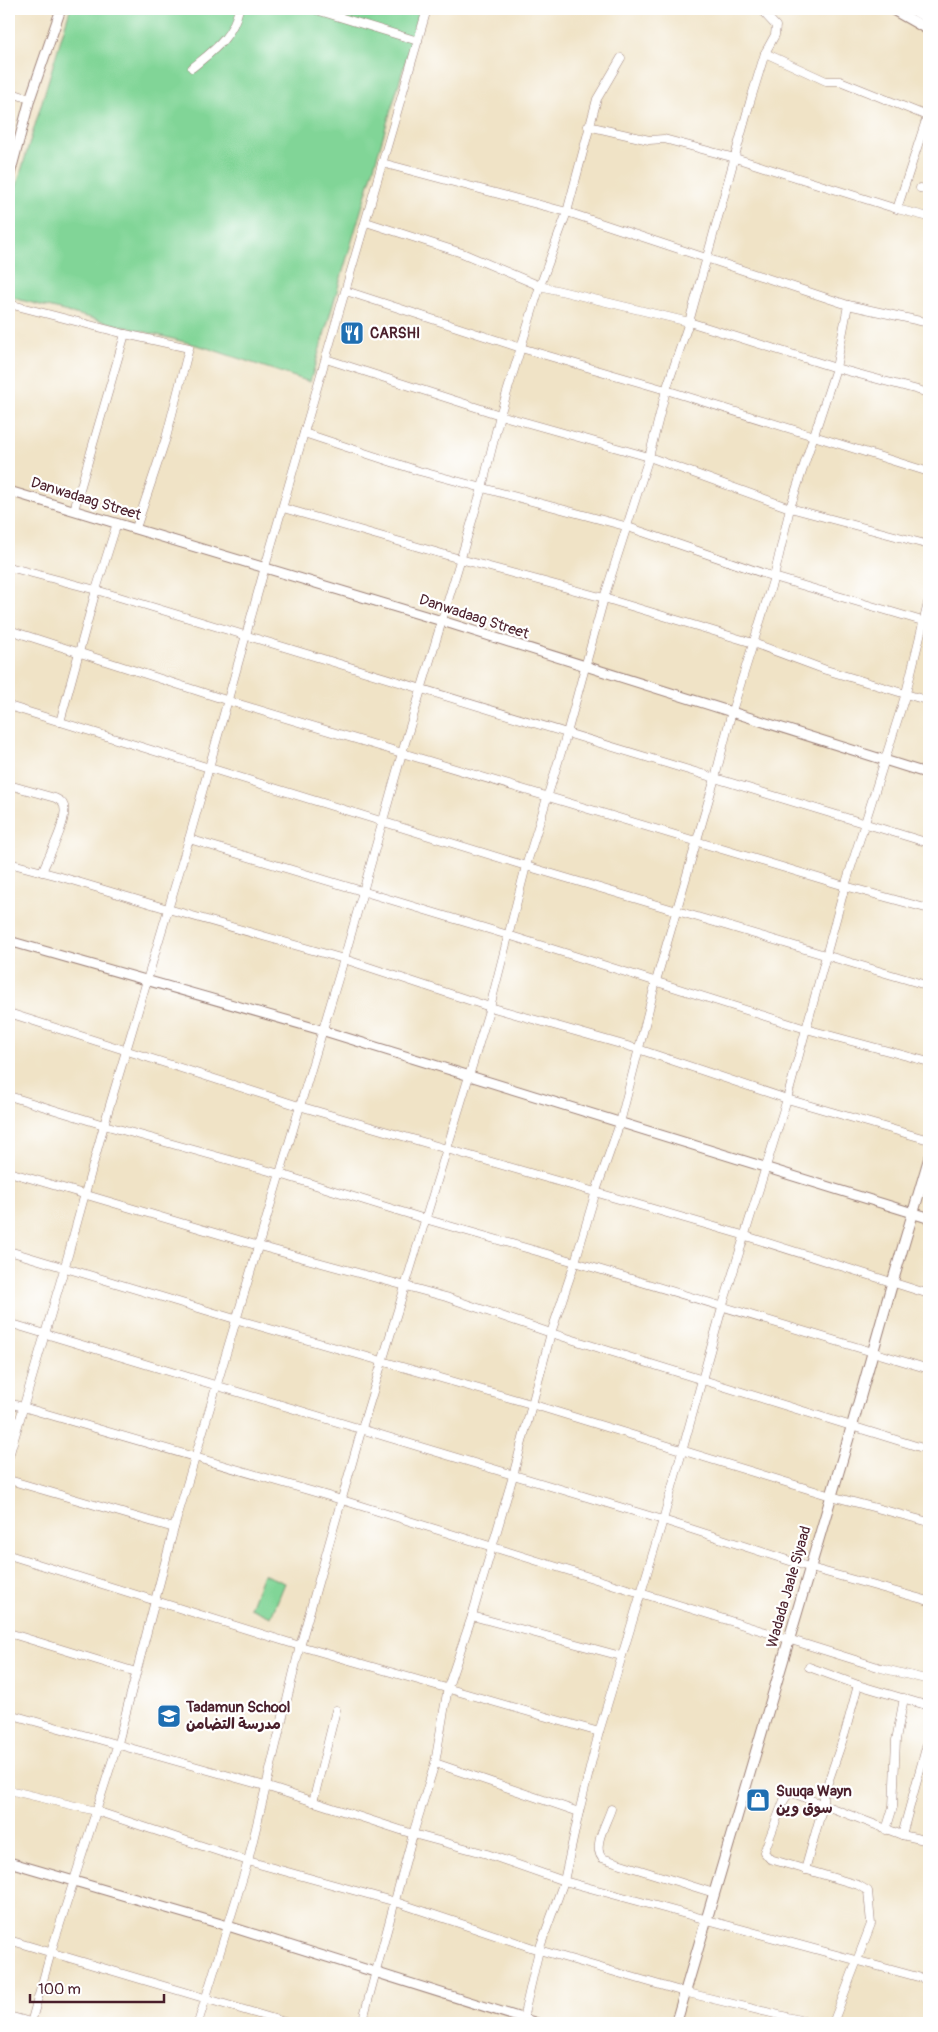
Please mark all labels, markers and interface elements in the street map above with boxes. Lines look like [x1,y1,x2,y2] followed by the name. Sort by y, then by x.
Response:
[339,320,365,346] restaurant icon: CARSHI
[370,324,420,343] place label: CARSHI
[29,473,144,525] street label: Danwadaag Street
[417,590,532,644] street label: Danwadaag Street
[762,1524,816,1650] street label: Wadada Jaale Siyaad
[185,1698,290,1734] place label: Tadamun School مدرسة التضامن
[156,1703,182,1729] school or university icon: Tadamun School مدرسة التضامن
[776,1782,852,1818] place label: Suuqa Wayn سوق وين
[745,1787,771,1813] shop icon: Suuqa Wayn سوق وين
[30,1972,164,2004] scale bar
[38,1980,81,1999] text: 100 m

